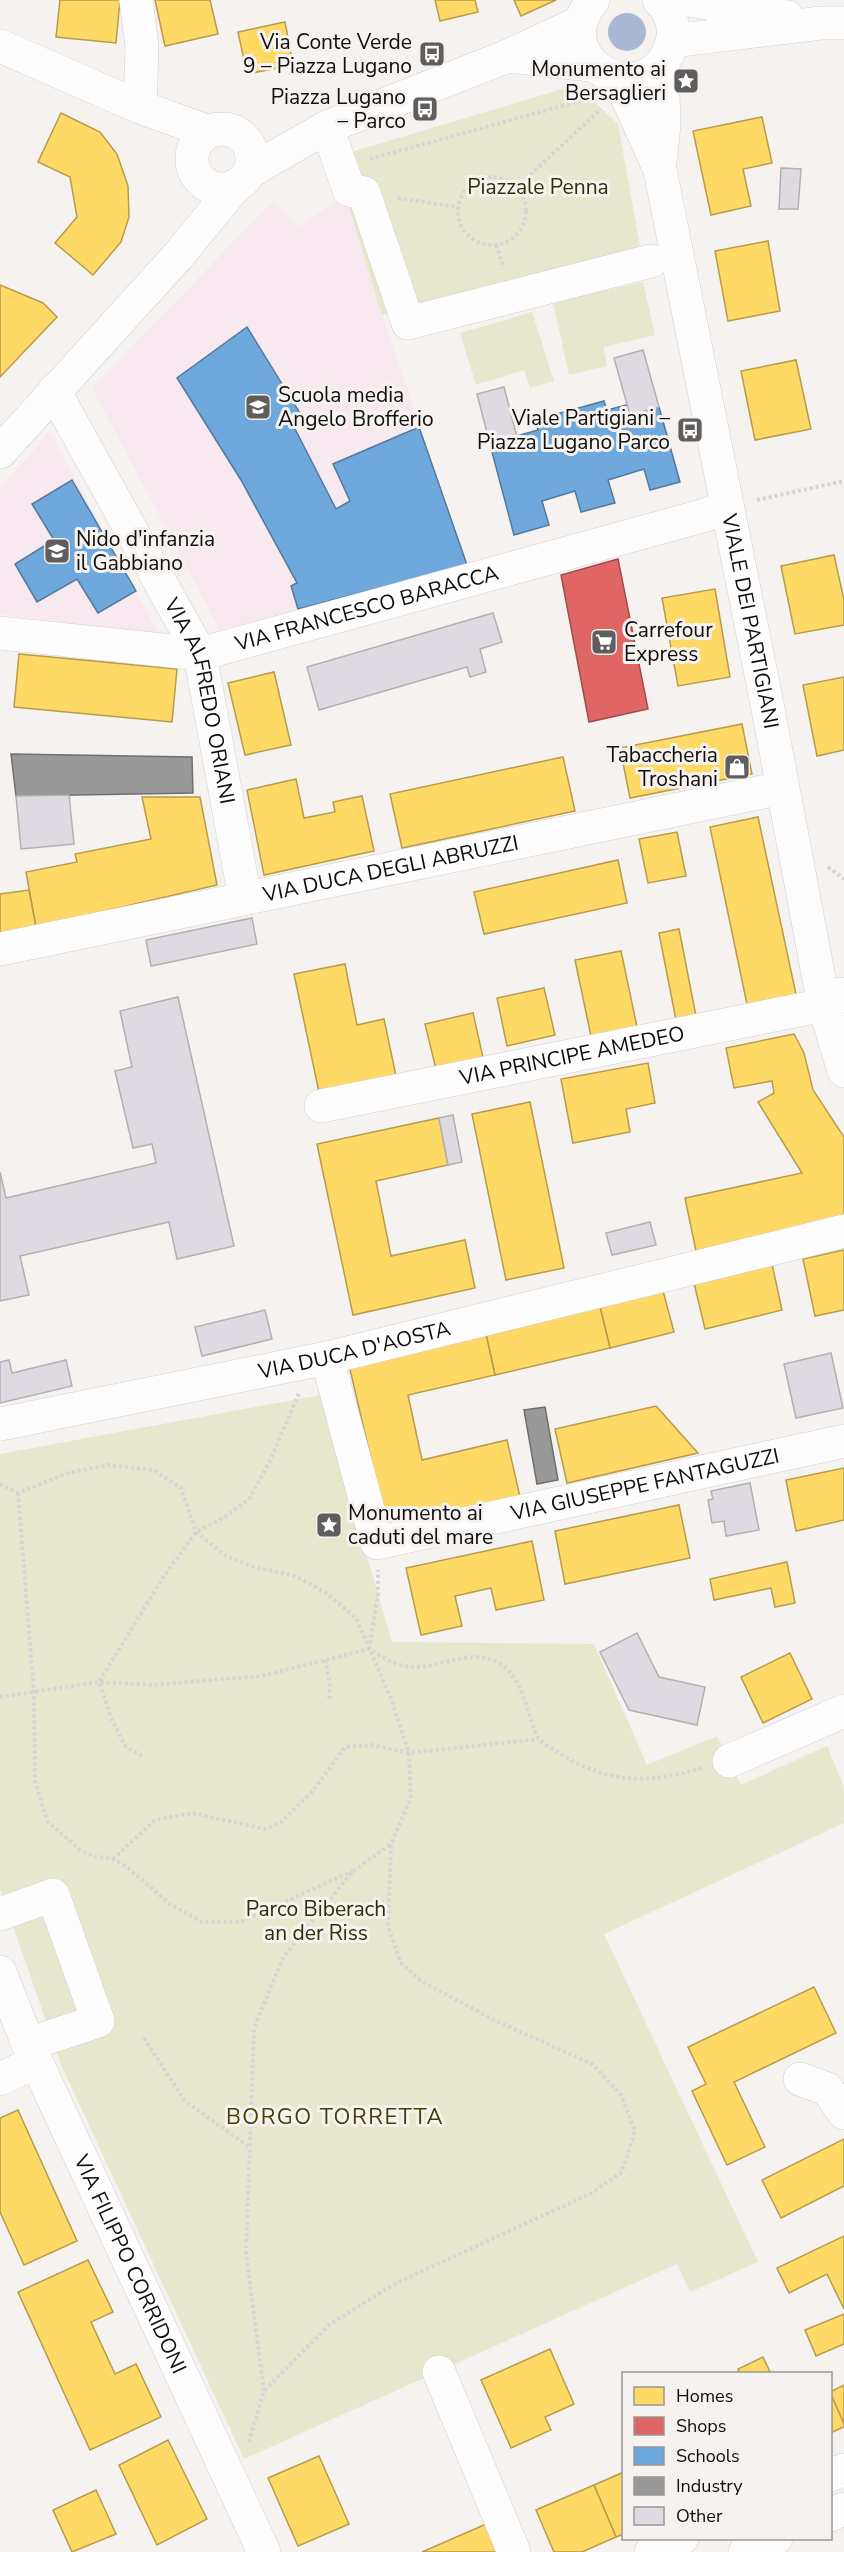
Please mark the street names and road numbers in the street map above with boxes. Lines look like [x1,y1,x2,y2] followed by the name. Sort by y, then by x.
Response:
[715,510,785,731] street label: VIALE DEI PARTIGIANI
[231,559,502,658] street label: VIA FRANCESCO BARACCA
[157,592,241,806] street label: VIA ALFREDO ORIANI
[260,829,521,909] street label: VIA DUCA DEGLI ABRUZZI
[456,1019,687,1092] street label: VIA PRINCIPE AMEDEO
[255,1314,453,1386] street label: VIA DUCA D'AOSTA
[507,1442,782,1528] street label: VIA GIUSEPPE FANTAGUZZI
[67,2149,193,2378] street label: VIA FILIPPO CORRIDONI

